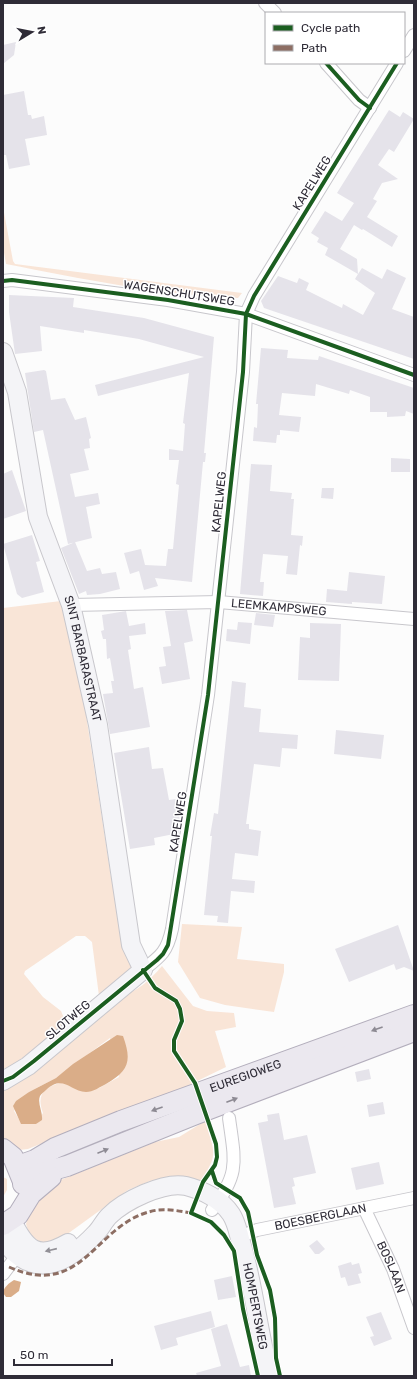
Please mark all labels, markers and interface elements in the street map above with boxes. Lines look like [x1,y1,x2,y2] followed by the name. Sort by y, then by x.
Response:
[12,12,52,52] north arrow
[265,12,405,64] legend
[301,21,360,35] text: Cycle path
[34,25,48,35] text: N
[301,41,327,55] text: Path
[290,153,334,213] street label: KAPELWEG
[122,277,236,309] street label: WAGENSCHUTSWEG
[209,471,229,533] street label: KAPELWEG
[61,594,104,723] street label: SINT BARBARASTRAAT
[230,596,327,618] street label: LEEMKAMPSWEG
[166,791,190,853] street label: KAPELWEG
[43,997,93,1043] street label: SLOTWEG
[371,1026,383,1032] one-way arrow
[208,1057,283,1095] street label: EUREGIOWEG
[227,1096,239,1102] one-way arrow
[151,1106,163,1112] one-way arrow
[98,1148,110,1154] one-way arrow
[273,1201,368,1233] street label: BOESBERGLAAN
[374,1239,408,1295] street label: BOSLAAN
[45,1247,57,1253] one-way arrow
[240,1261,271,1351] street label: HOMPERTSWEG
[14,1341,112,1367] scale bar
[20,1348,48,1362] text: 50 m

